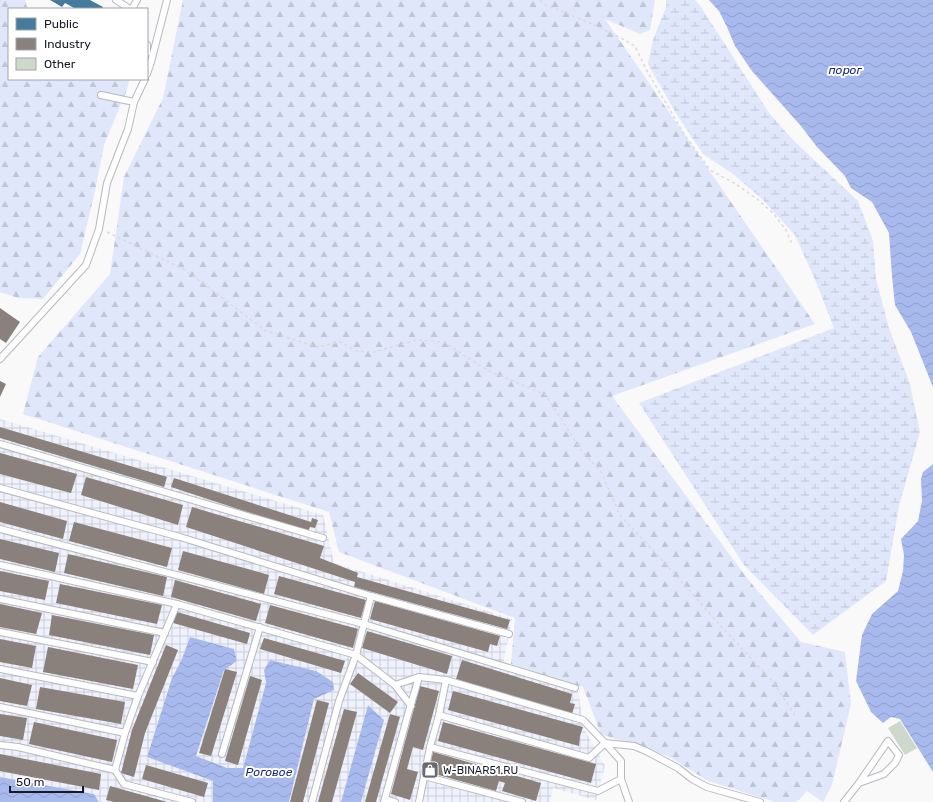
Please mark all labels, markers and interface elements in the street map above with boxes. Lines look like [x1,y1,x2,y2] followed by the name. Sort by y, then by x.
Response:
[8,8,148,80] legend
[44,17,79,31] text: Public
[44,37,91,51] text: Industry
[44,57,76,71] text: Other
[828,63,862,77] water label: порог
[420,760,440,780] shop icon: W-BINAR51.RU
[443,764,518,777] place label: W-BINAR51.RU
[246,765,293,779] water label: Роговое
[10,768,83,794] scale bar
[16,775,44,789] text: 50 m

